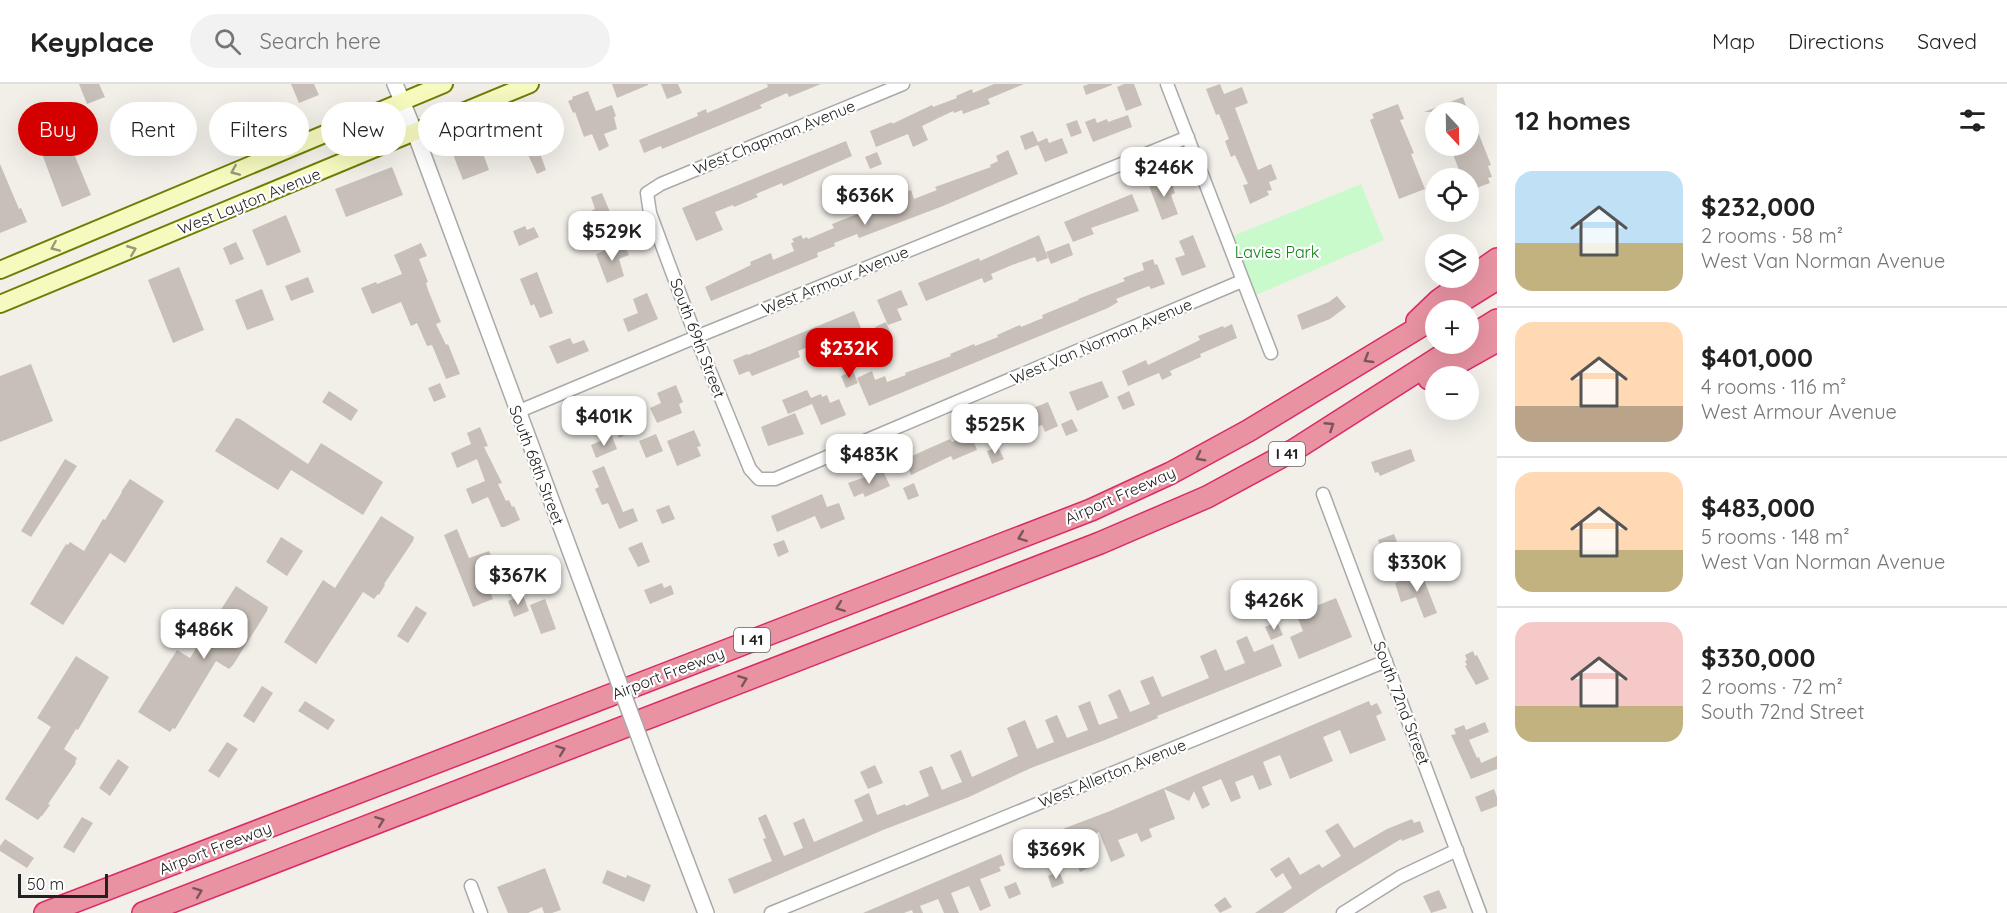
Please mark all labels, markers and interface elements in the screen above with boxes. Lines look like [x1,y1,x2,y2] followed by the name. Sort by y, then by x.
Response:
[190,14,610,68] search box
[30,24,154,59] text: Keyplace
[211,25,244,58] icon: search
[259,27,381,55] text: Search here
[1712,28,1755,54] text: Map
[1788,28,1884,54] text: Directions
[1917,28,1977,54] text: Saved
[690,95,858,179] street label: West Chapman Avenue
[18,102,98,156] chip: Buy
[110,102,197,156] chip: Rent
[209,102,309,156] chip: Filters
[321,102,406,156] chip: New
[418,102,564,156] chip: Apartment
[1425,102,1479,156] north arrow
[1425,102,1479,420] map controls
[1515,104,1631,137] text: 12 homes
[1956,104,1989,137] icon: filters
[1122,147,1206,198] pin: $246K
[1134,154,1194,179] text: $246K
[175,163,323,239] street label: West Layton Avenue
[230,164,241,176] one-way arrow
[1425,168,1479,222] button: locate
[823,175,907,226] pin: $636K
[836,182,894,207] text: $636K
[1701,190,1815,223] text: $232,000
[1563,195,1635,267] icon: home
[570,211,654,262] pin: $529K
[582,218,642,243] text: $529K
[1701,223,1843,248] text: 2 rooms · 58 m²
[1425,234,1479,288] button: layers
[50,240,61,252] one-way arrow
[759,241,911,319] street label: West Armour Avenue
[1235,242,1319,262] park label: Lavies Park
[125,245,136,257] one-way arrow
[1701,248,1945,273] text: West Van Norman Avenue
[666,275,730,401] street label: South 69th Street
[1007,294,1195,388] street label: West Van Norman Avenue
[1425,300,1479,354] button: +
[807,328,891,379] pin: $232K
[820,335,878,360] text: $232K
[1701,341,1813,374] text: $401,000
[1563,346,1635,418] icon: home
[1364,352,1374,364] one-way arrow
[1425,366,1479,420] button: −
[1701,374,1846,399] text: 4 rooms · 116 m²
[562,396,646,447] pin: $401K
[1701,399,1897,424] text: West Armour Avenue
[505,402,569,528] street label: South 68th Street
[576,403,632,428] text: $401K
[953,404,1037,455] pin: $525K
[965,411,1025,436] text: $525K
[1324,422,1335,433] one-way arrow
[827,434,911,485] pin: $483K
[840,441,898,466] text: $483K
[1269,442,1305,466] road number: I 41
[1195,450,1206,462] one-way arrow
[1062,462,1178,528] street label: Airport Freeway
[1701,491,1815,524] text: $483,000
[1563,496,1635,568] icon: home
[1701,524,1850,549] text: 5 rooms · 148 m²
[1017,530,1028,542] one-way arrow
[1375,542,1459,593] pin: $330K
[1388,549,1446,574] text: $330K
[1701,549,1945,574] text: West Van Norman Avenue
[476,555,560,606] pin: $367K
[489,562,547,587] text: $367K
[1232,580,1316,631] pin: $426K
[1244,587,1304,612] text: $426K
[835,600,846,612] one-way arrow
[162,609,246,660] pin: $486K
[175,616,233,641] text: $486K
[734,628,770,652] road number: I 41
[1369,638,1435,768] street label: South 72nd Street
[1701,641,1815,674] text: $330,000
[609,642,727,704] street label: Airport Freeway
[1563,646,1635,718] icon: home
[1701,674,1843,699] text: 2 rooms · 72 m²
[737,675,748,687] one-way arrow
[1701,699,1864,724] text: South 72nd Street
[1035,734,1189,812] street label: West Allerton Avenue
[555,745,566,758] one-way arrow
[373,816,384,828] one-way arrow
[156,817,274,879] street label: Airport Freeway
[1014,829,1098,880] pin: $369K
[1027,836,1085,861] text: $369K
[18,871,108,898] scale bar
[27,874,64,894] text: 50 m
[192,887,203,899] one-way arrow

